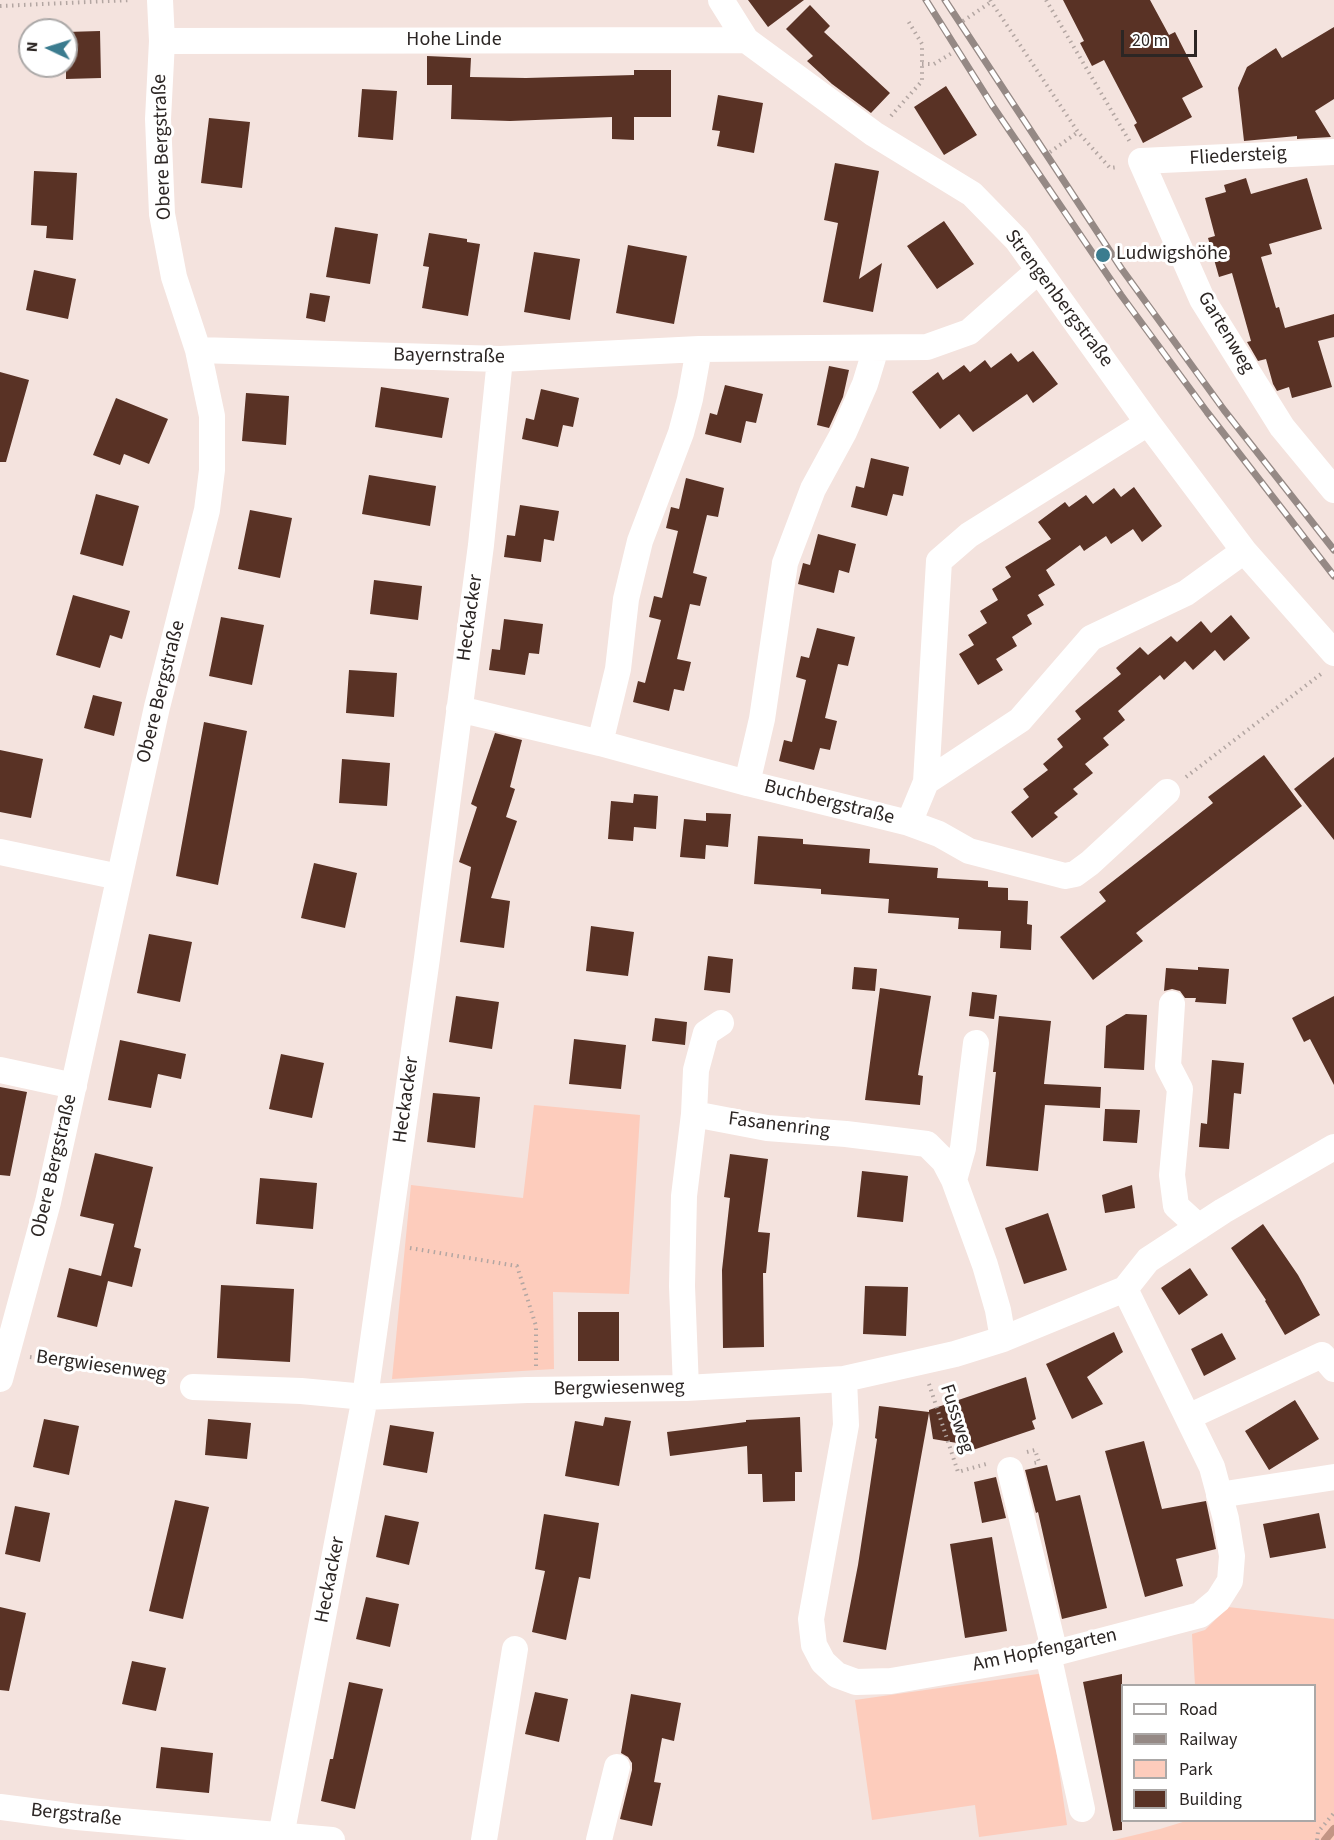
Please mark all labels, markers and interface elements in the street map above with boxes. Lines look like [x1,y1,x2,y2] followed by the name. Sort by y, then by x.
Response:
[18,18,78,78] north arrow
[1124,18,1200,56] scale bar
[1132,28,1168,53] text: 20 m
[406,29,502,53] street label: Hohe Linde
[21,41,43,53] text: N
[148,74,178,220] street label: Obere Bergstraße
[1189,142,1287,172] street label: Fliedersteig
[999,226,1117,372] street label: Strengenbergstraße
[1116,243,1228,267] place label: Ludwigshöhe
[1094,246,1112,264] marker: Ludwigshöhe
[1191,288,1259,378] street label: Gartenweg
[393,344,505,370] street label: Bayernstraße
[453,573,489,663] street label: Heckacker
[133,618,191,766] street label: Obere Bergstraße
[761,775,897,831] street label: Buchbergstraße
[389,1055,425,1145] street label: Heckacker
[27,1092,83,1240] street label: Obere Bergstraße
[727,1108,831,1144] street label: Fasanenring
[34,1346,168,1388] street label: Bergwiesenweg
[553,1376,685,1402] street label: Bergwiesenweg
[934,1381,978,1457] street label: Fussweg
[311,1535,351,1625] street label: Heckacker
[971,1624,1119,1678] street label: Am Hopfengarten
[1121,1684,1316,1822] legend
[1179,1697,1218,1722] text: Road
[1179,1727,1238,1752] text: Railway
[1179,1757,1213,1782] text: Park
[1179,1787,1242,1812] text: Building
[29,1799,123,1833] street label: Bergstraße

